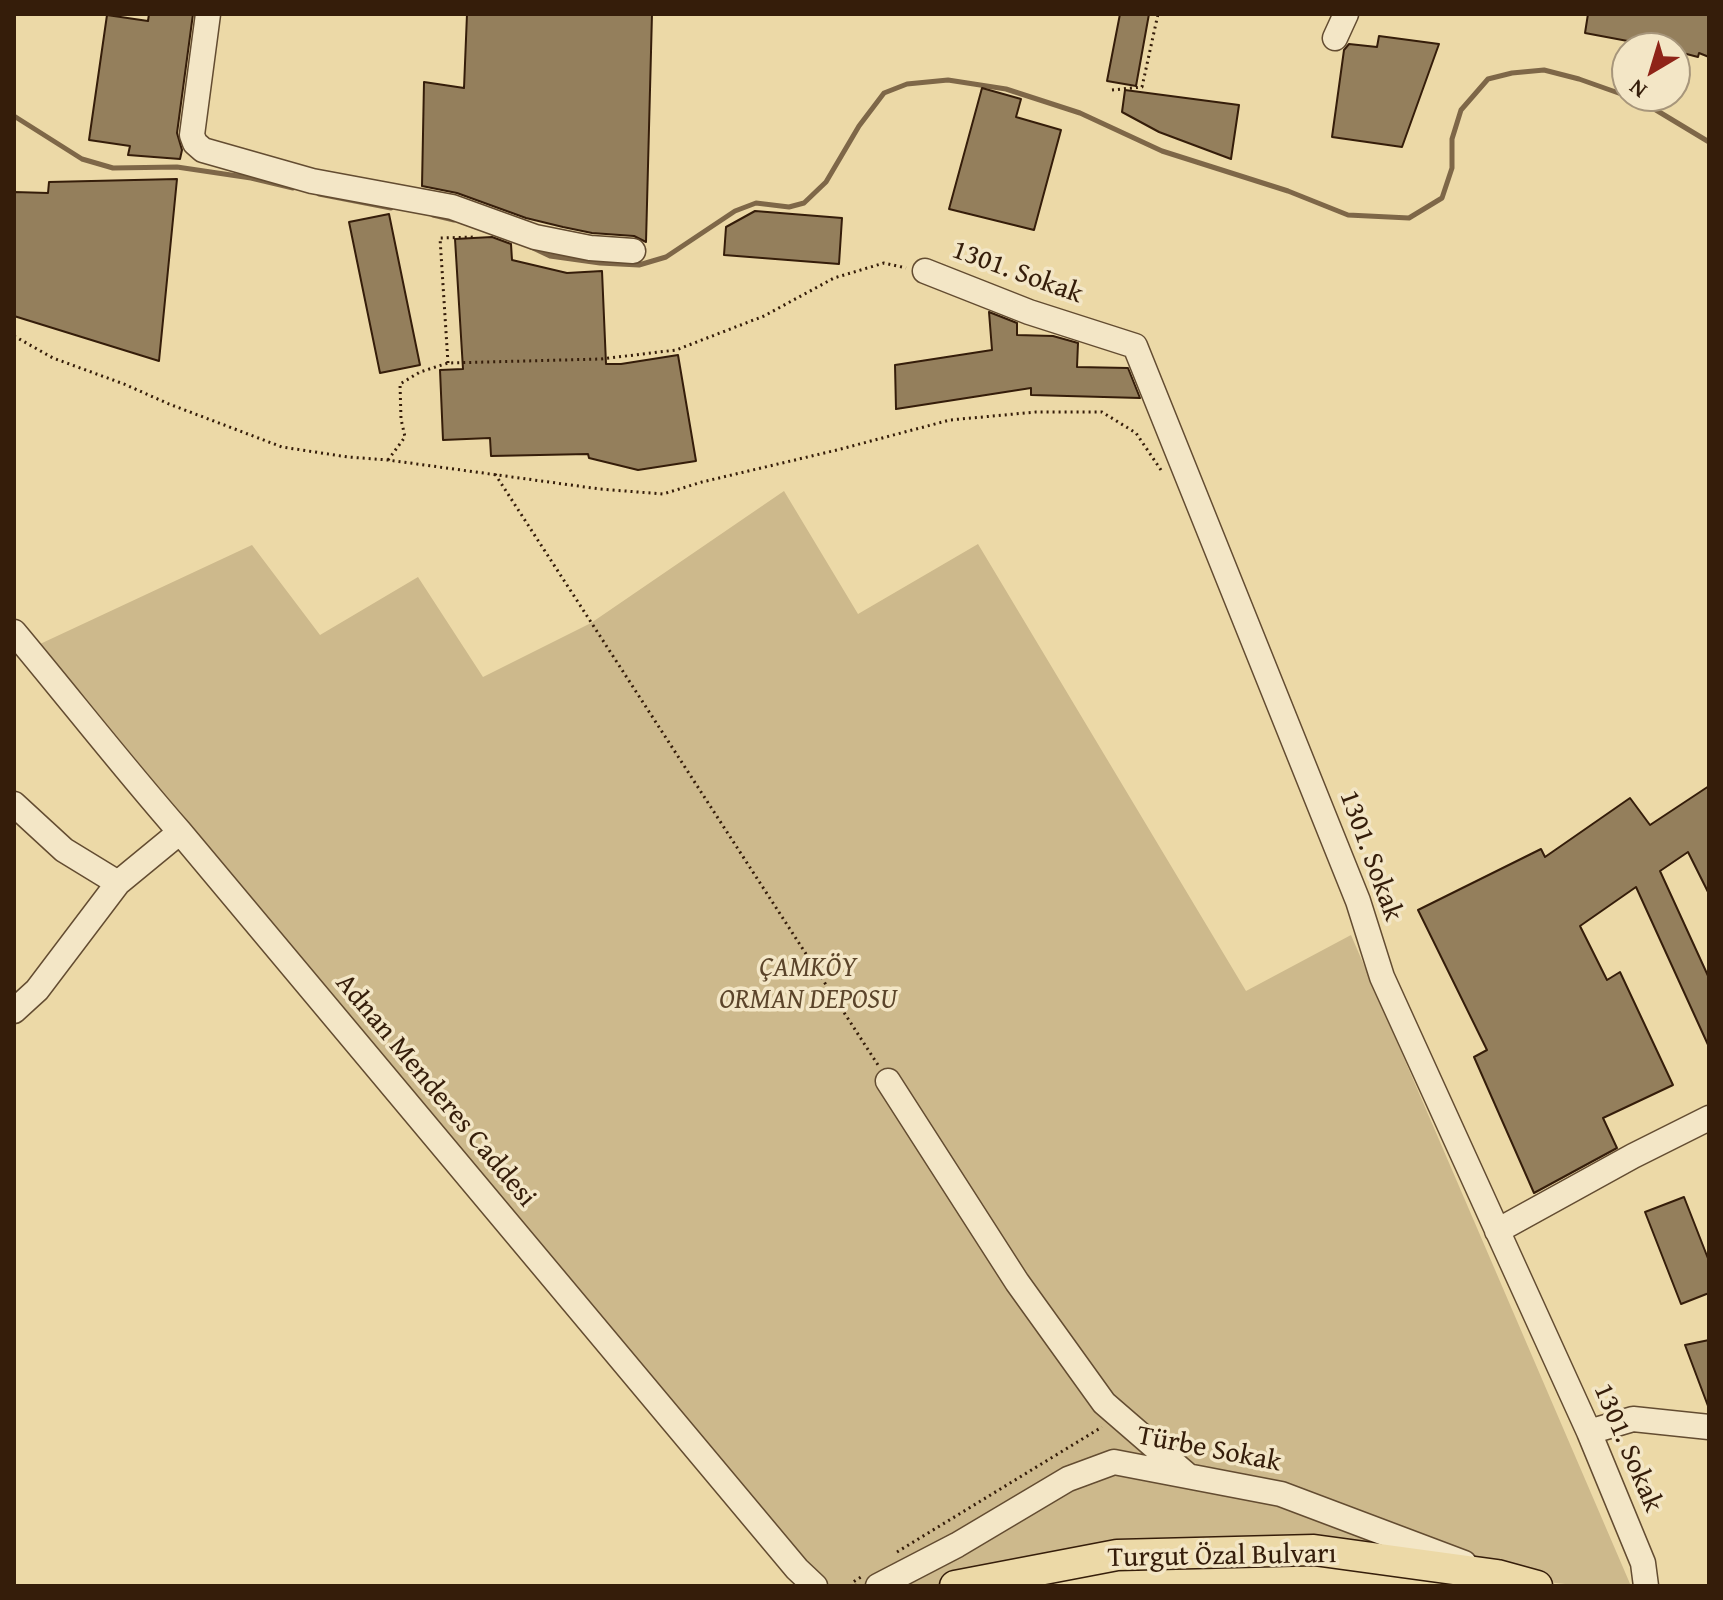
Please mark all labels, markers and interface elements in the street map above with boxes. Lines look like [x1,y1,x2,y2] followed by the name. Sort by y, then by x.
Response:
[1611,32,1691,112] north arrow
[1622,72,1653,106] text: N
[947,234,1087,312] street label: 1301. Sokak
[1331,786,1409,926] street label: 1301. Sokak
[719,952,897,1018] park label: ÇAMKÖY ORMAN DEPOSU
[327,967,543,1215] street label: Adnan Menderes Caddesi
[1585,1379,1669,1517] street label: 1301. Sokak
[1134,1420,1284,1480] street label: Türbe Sokak
[1107,1538,1337,1576] street label: Turgut Özal Bulvarı

